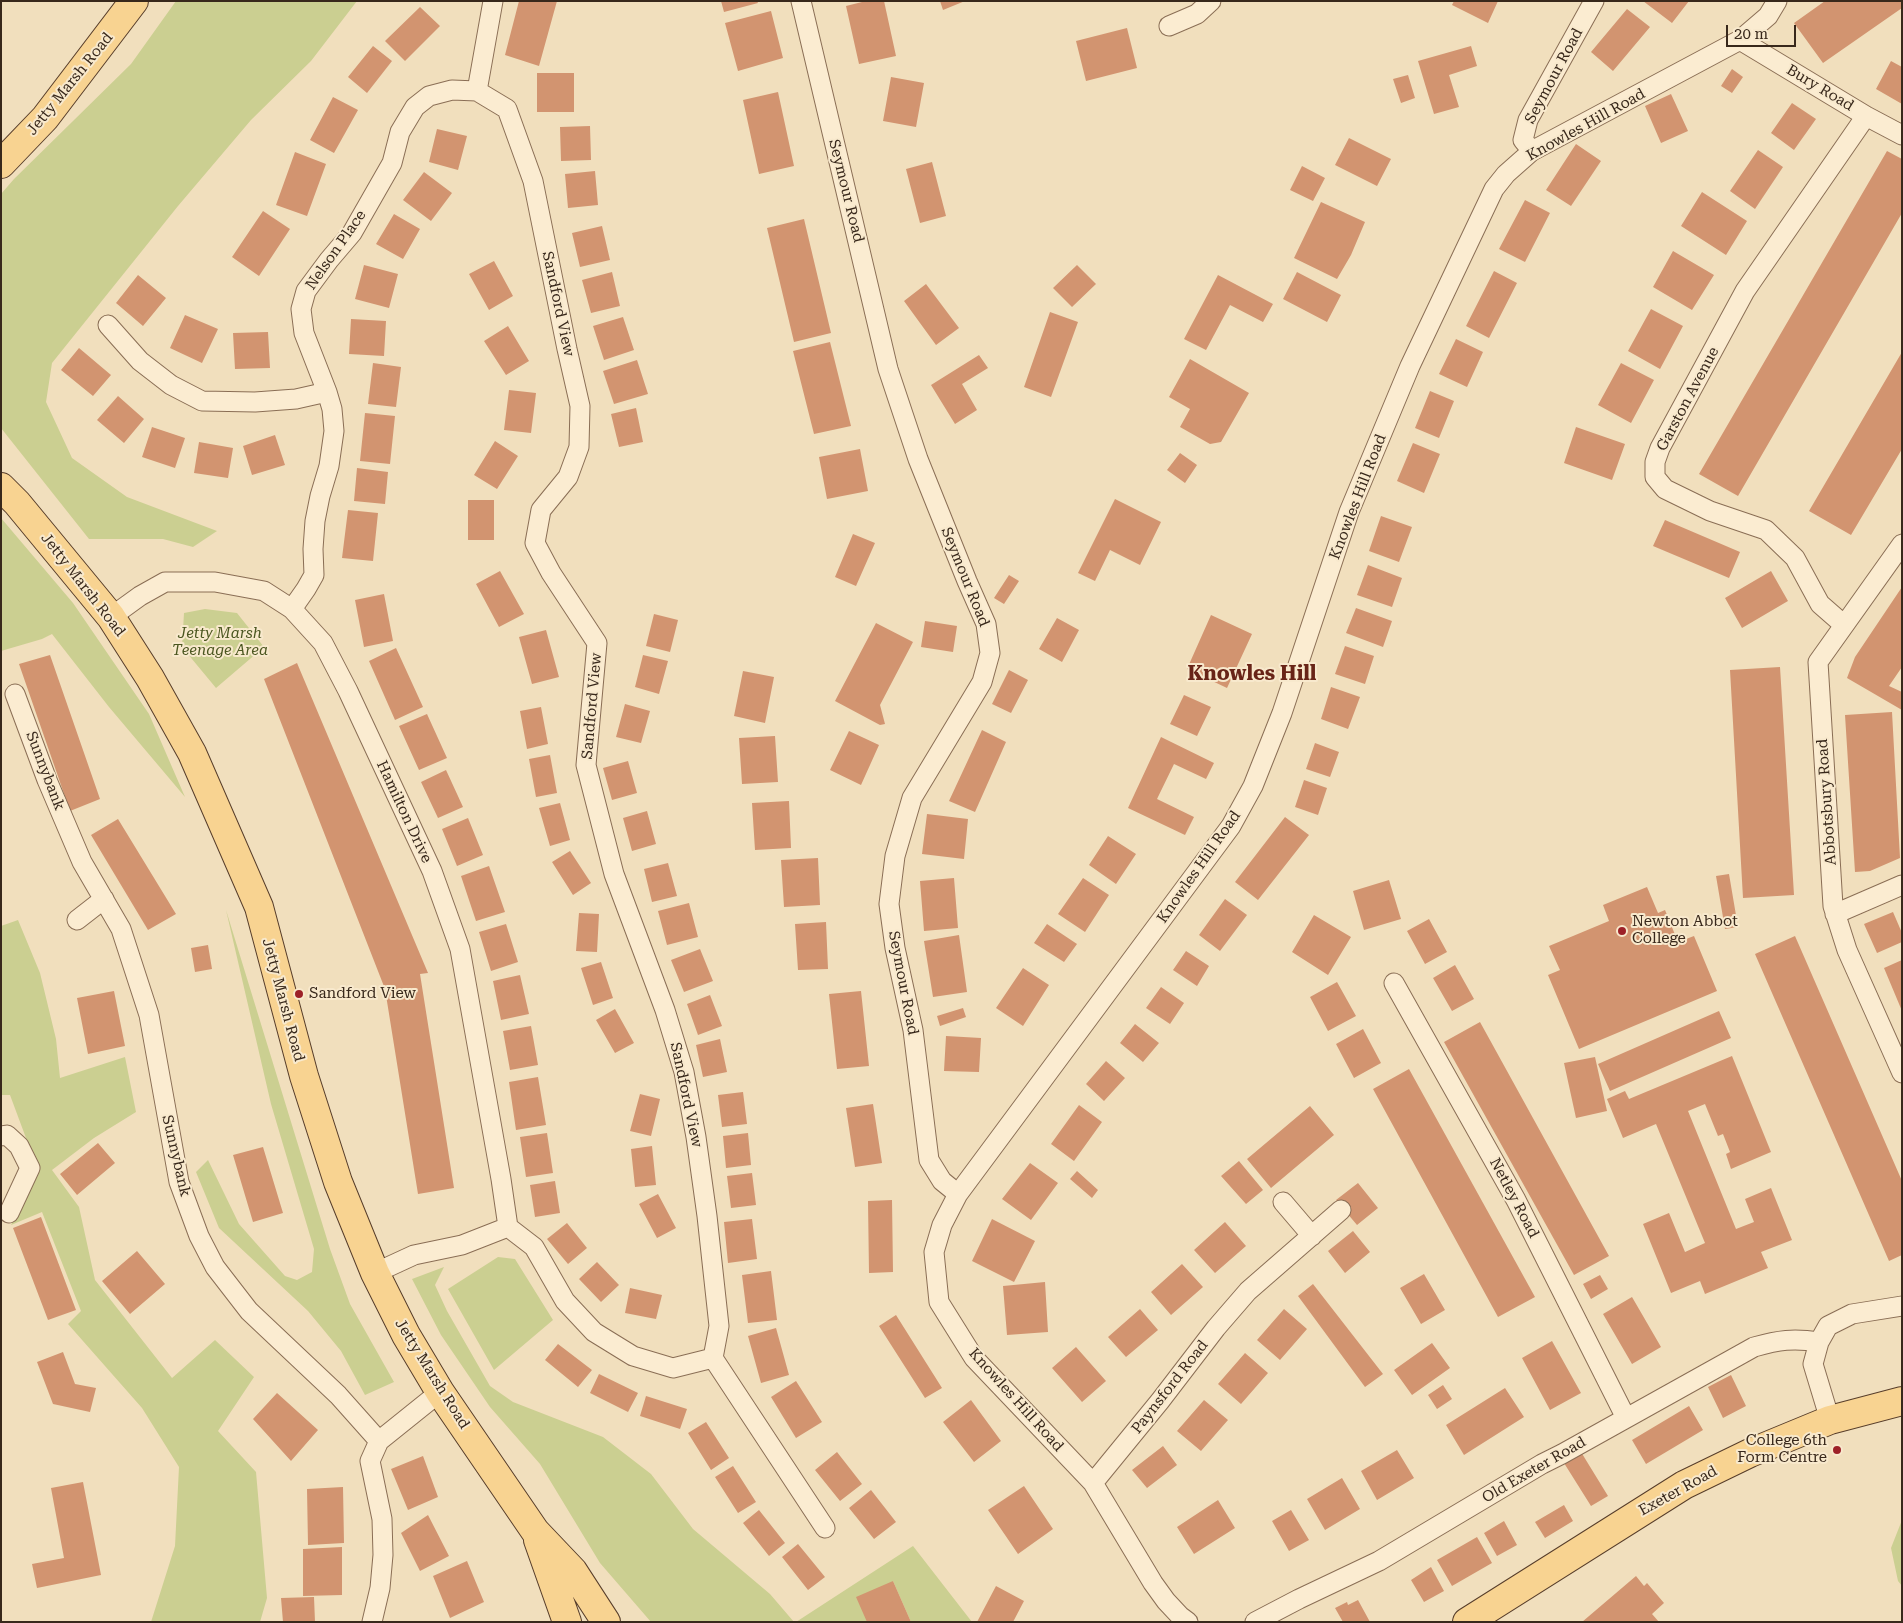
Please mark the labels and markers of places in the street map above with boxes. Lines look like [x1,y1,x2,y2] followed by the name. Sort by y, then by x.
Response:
[1632,913,1738,948] place label: Newton Abbot College
[1616,925,1628,937] marker: Newton Abbot College
[309,985,416,1003] place label: Sandford View
[293,988,305,1000] marker: Sandford View
[1737,1432,1827,1467] place label: College 6th Form Centre
[1831,1444,1843,1456] marker: College 6th Form Centre

